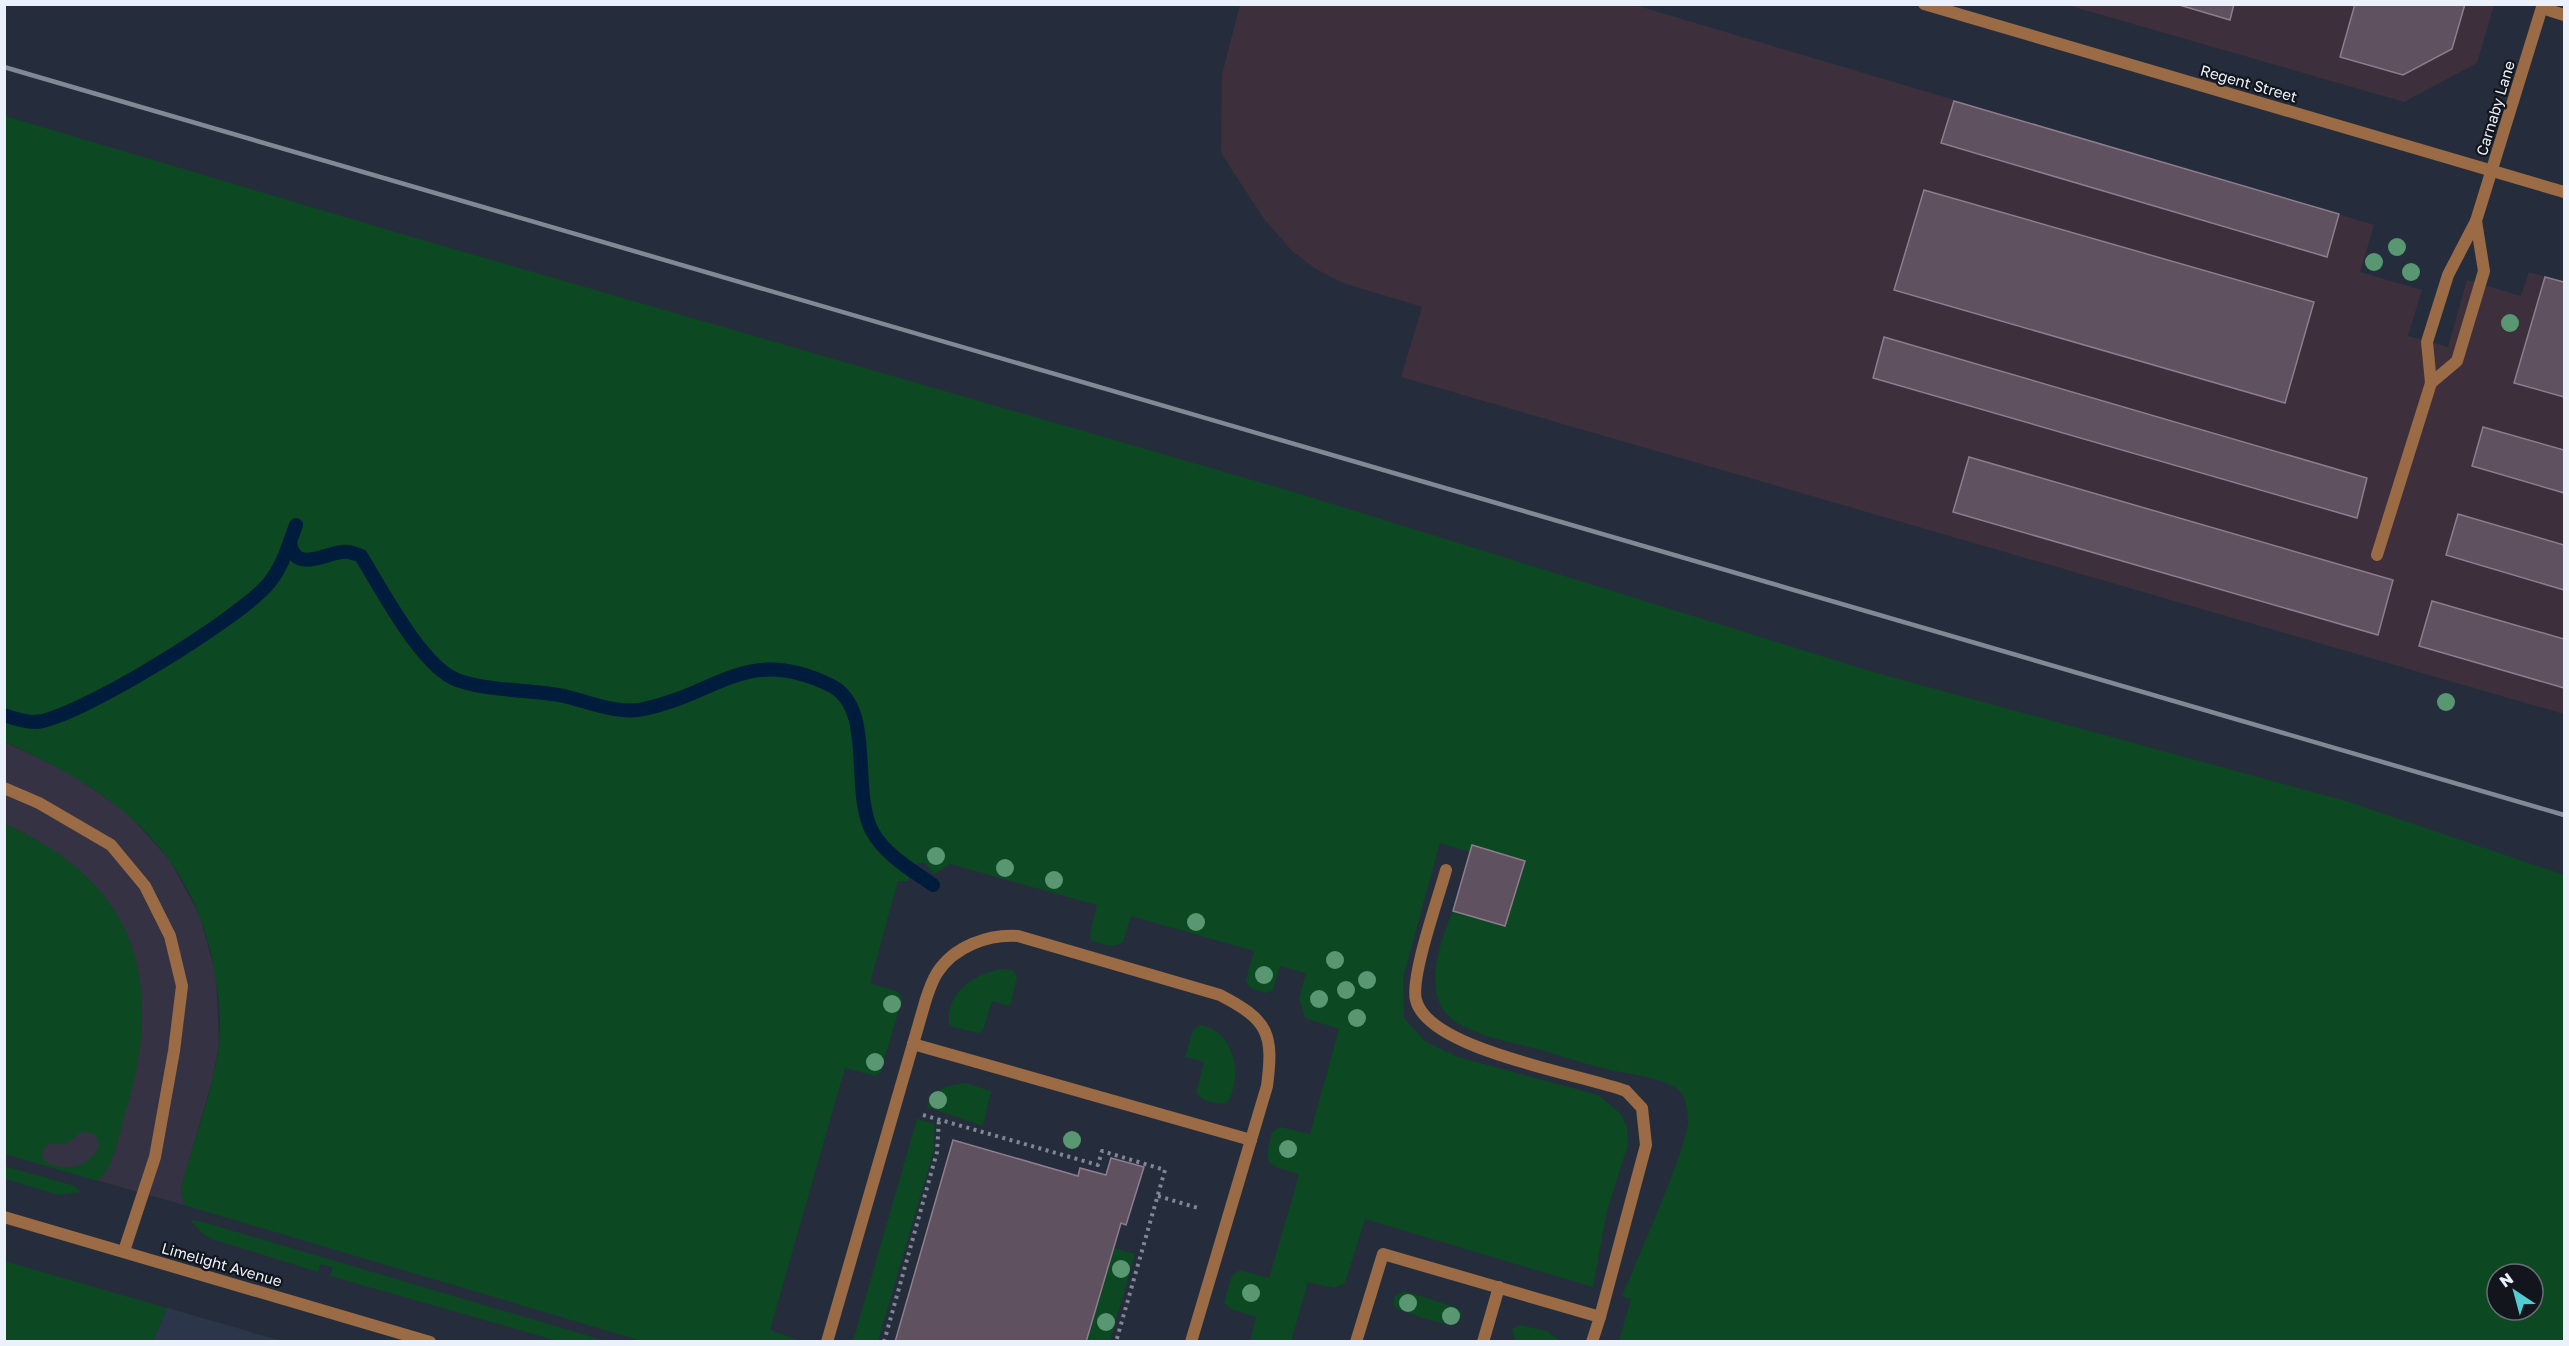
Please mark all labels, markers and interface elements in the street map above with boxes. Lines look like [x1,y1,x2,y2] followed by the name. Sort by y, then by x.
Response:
[2472,58,2518,158] street label: Carnaby Lane
[2199,61,2299,105] street label: Regent Street
[160,1238,285,1290] street label: Limelight Avenue
[2485,1262,2545,1322] north arrow
[2495,1268,2517,1292] text: N

